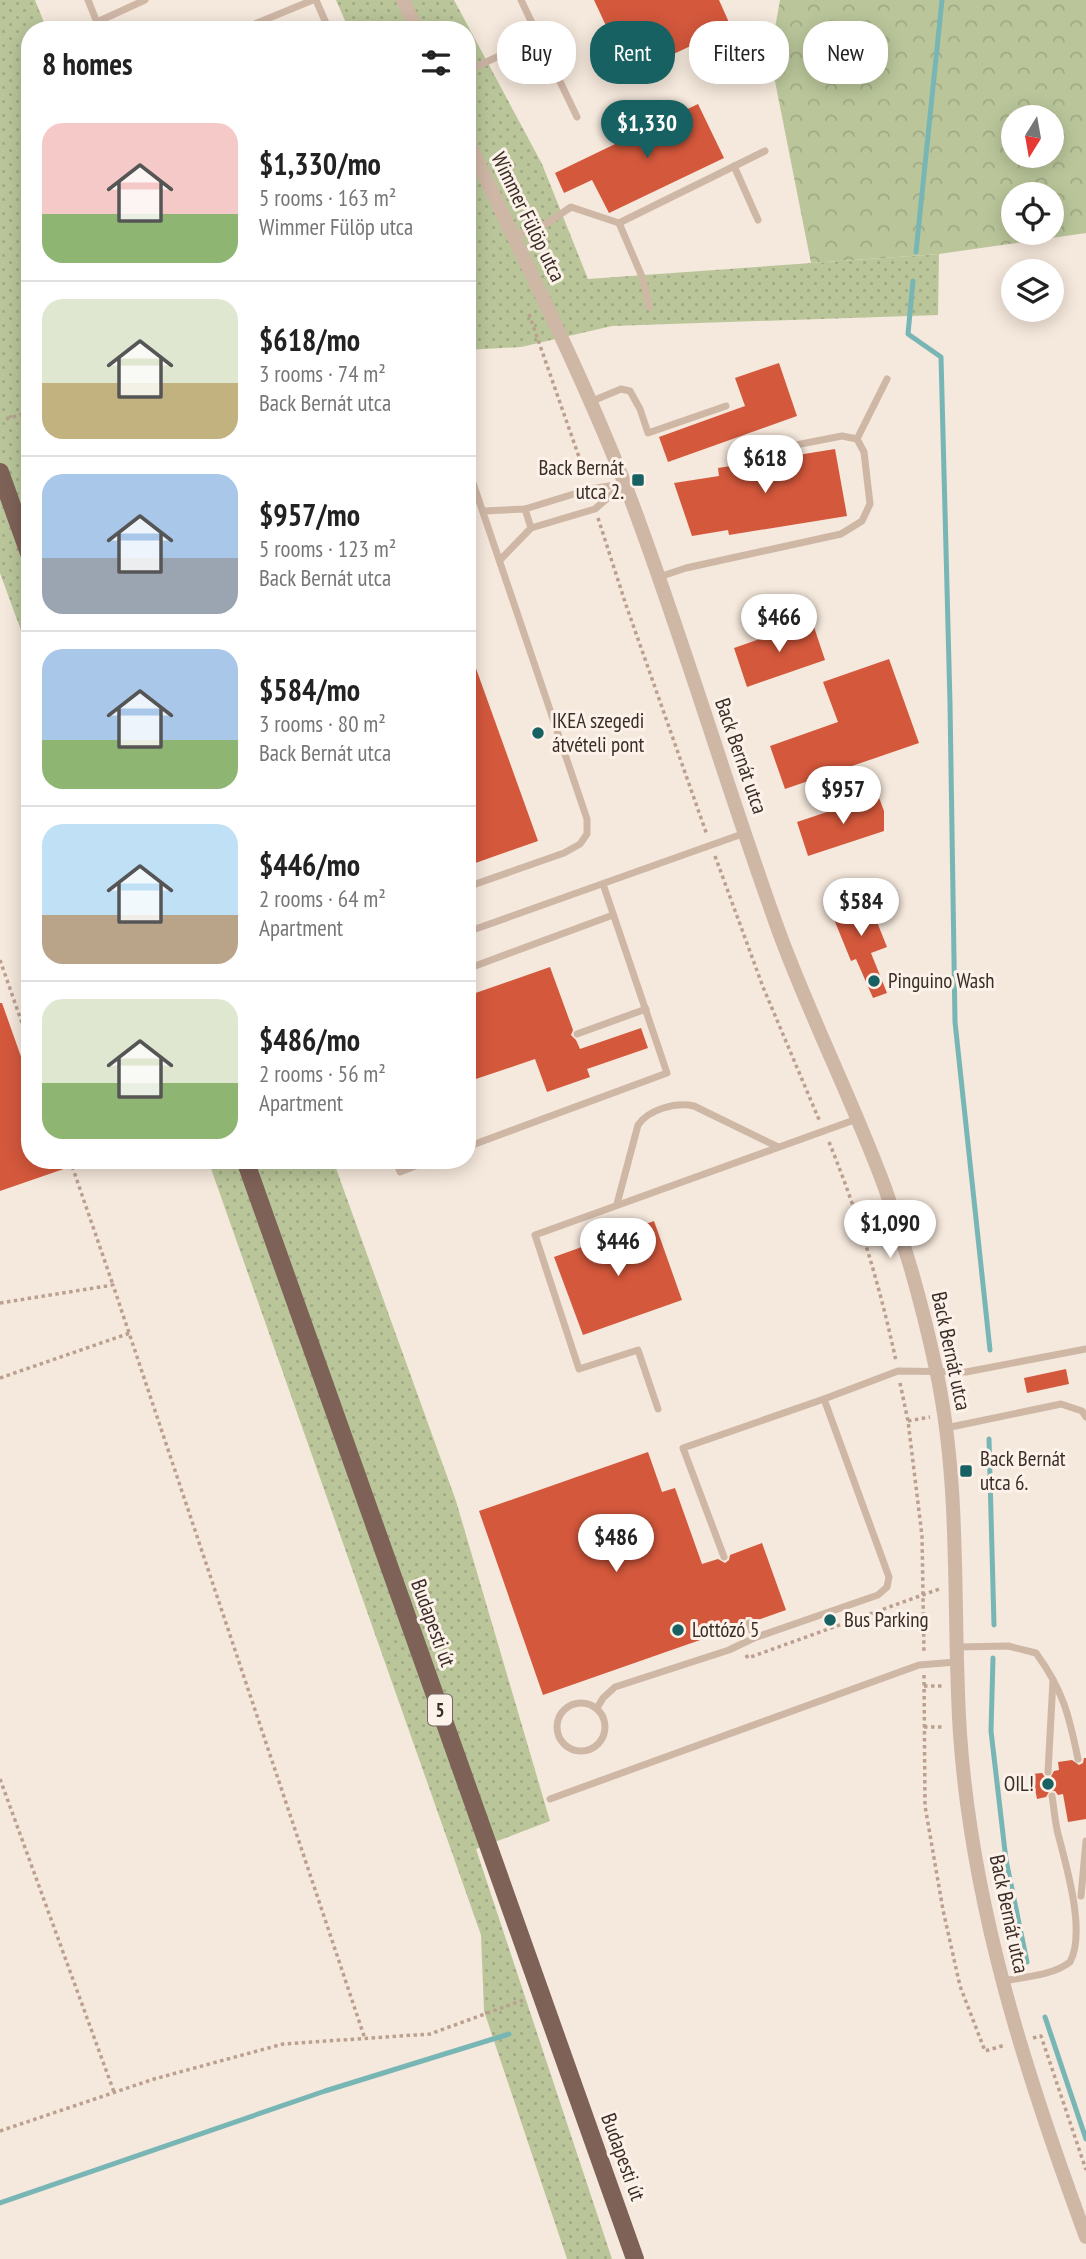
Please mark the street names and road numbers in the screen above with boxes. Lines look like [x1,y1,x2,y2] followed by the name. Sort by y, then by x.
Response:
[485,148,571,286] street label: Wimmer Fülöp utca
[709,694,774,817] street label: Back Bernát utca
[926,1289,977,1413] street label: Back Bernát utca
[405,1575,462,1670] street label: Budapesti út
[428,1694,452,1726] road number: 5
[984,1852,1035,1976] street label: Back Bernát utca
[595,2109,652,2204] street label: Budapesti út

